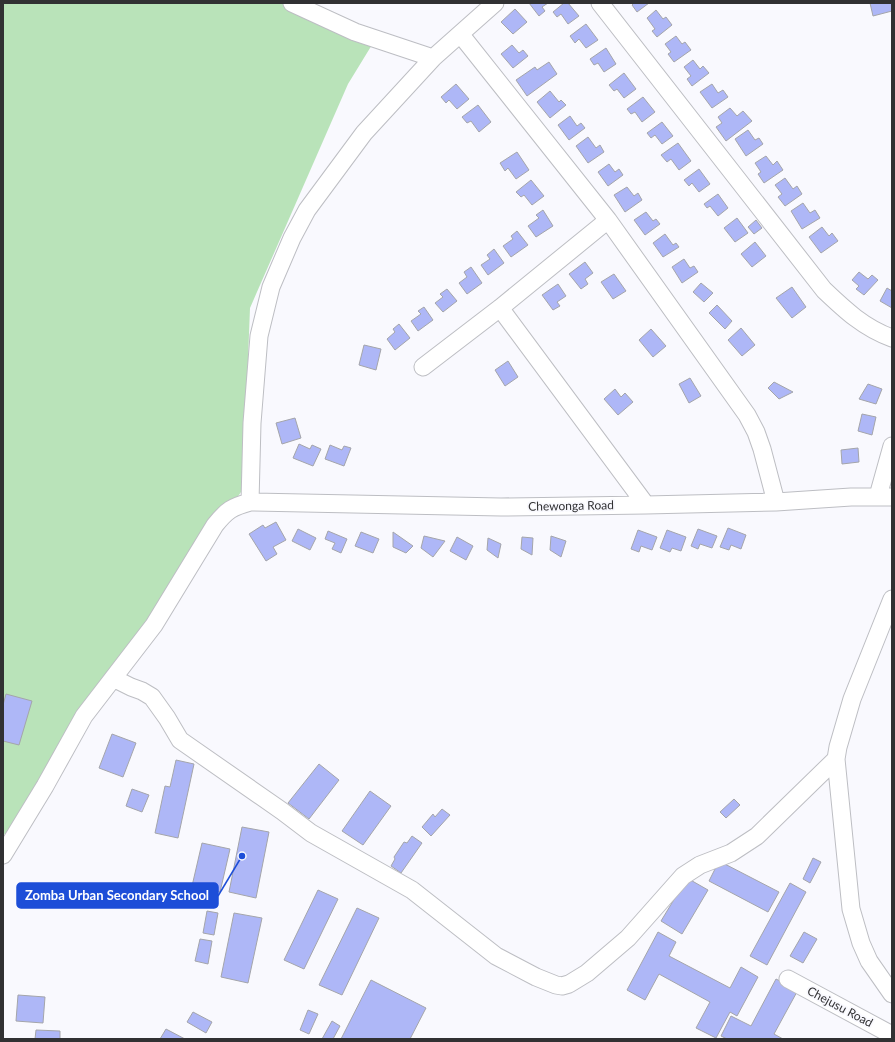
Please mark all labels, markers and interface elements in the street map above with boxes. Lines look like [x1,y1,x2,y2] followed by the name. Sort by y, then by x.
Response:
[528,497,614,514] street label: Chewonga Road
[17,883,218,908] callout: Zomba Urban Secondary School
[25,887,209,903] text: Zomba Urban Secondary School
[805,983,876,1030] street label: Chejusu Road

